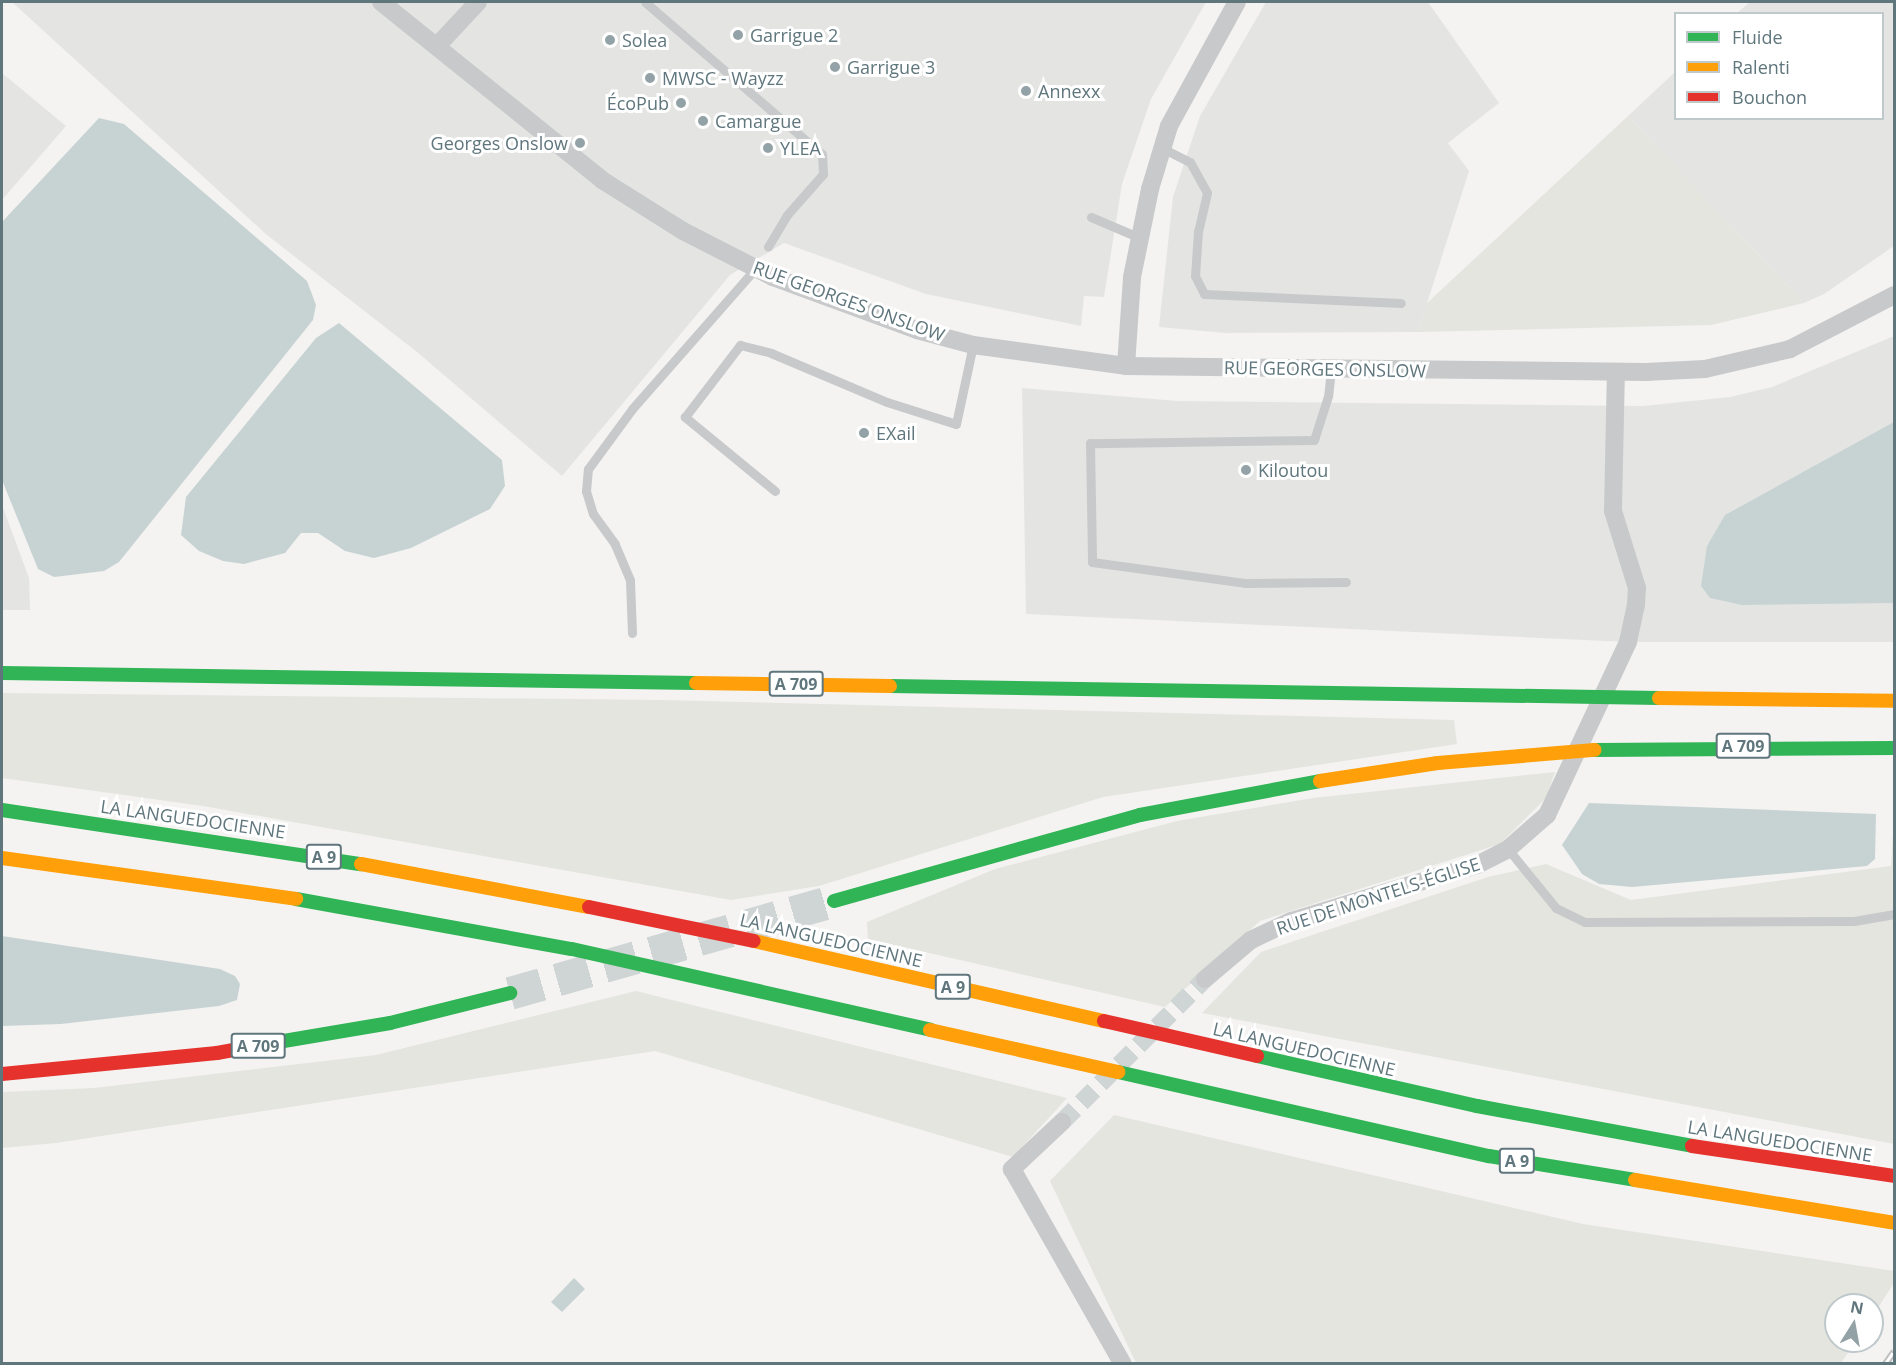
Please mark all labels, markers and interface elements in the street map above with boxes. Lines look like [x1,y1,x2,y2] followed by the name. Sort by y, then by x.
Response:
[1674,12,1884,120] legend
[750,24,838,46] place label: Garrigue 2
[1732,25,1783,49] text: Fluide
[731,28,745,42] marker: Garrigue 2
[622,29,667,51] place label: Solea
[603,33,617,47] marker: Solea
[1732,55,1790,79] text: Ralenti
[847,56,935,78] place label: Garrigue 3
[828,60,842,74] marker: Garrigue 3
[662,67,784,89] place label: MWSC - Wayzz
[643,71,657,85] marker: MWSC - Wayzz
[1038,80,1100,102] place label: Annexx
[1019,84,1033,98] marker: Annexx
[1732,85,1807,109] text: Bouchon
[607,92,669,114] place label: ÉcoPub
[674,96,688,110] marker: ÉcoPub
[715,110,801,132] place label: Camargue
[696,114,710,128] marker: Camargue
[431,132,568,154] place label: Georges Onslow
[573,136,587,150] marker: Georges Onslow
[780,137,821,159] place label: YLEA
[761,141,775,155] marker: YLEA
[750,256,948,346] street label: RUE GEORGES ONSLOW
[1224,356,1426,382] street label: RUE GEORGES ONSLOW
[876,422,915,444] place label: EXail
[857,426,871,440] marker: EXail
[1258,459,1328,481] place label: Kiloutou
[1239,463,1253,477] marker: Kiloutou
[768,671,824,697] road number: A 709
[1714,733,1772,759] road number: A 709
[99,795,287,843] street label: LA LANGUEDOCIENNE
[304,844,344,870] road number: A 9
[1273,853,1483,939] street label: RUE DE MONTELS-ÉGLISE
[738,908,924,972] street label: LA LANGUEDOCIENNE
[934,974,972,1000] road number: A 9
[1211,1017,1397,1081] street label: LA LANGUEDOCIENNE
[230,1033,286,1059] road number: A 709
[1686,1116,1874,1166] street label: LA LANGUEDOCIENNE
[1498,1148,1537,1174] road number: A 9
[1824,1293,1884,1353] north arrow
[1849,1295,1866,1319] text: N

